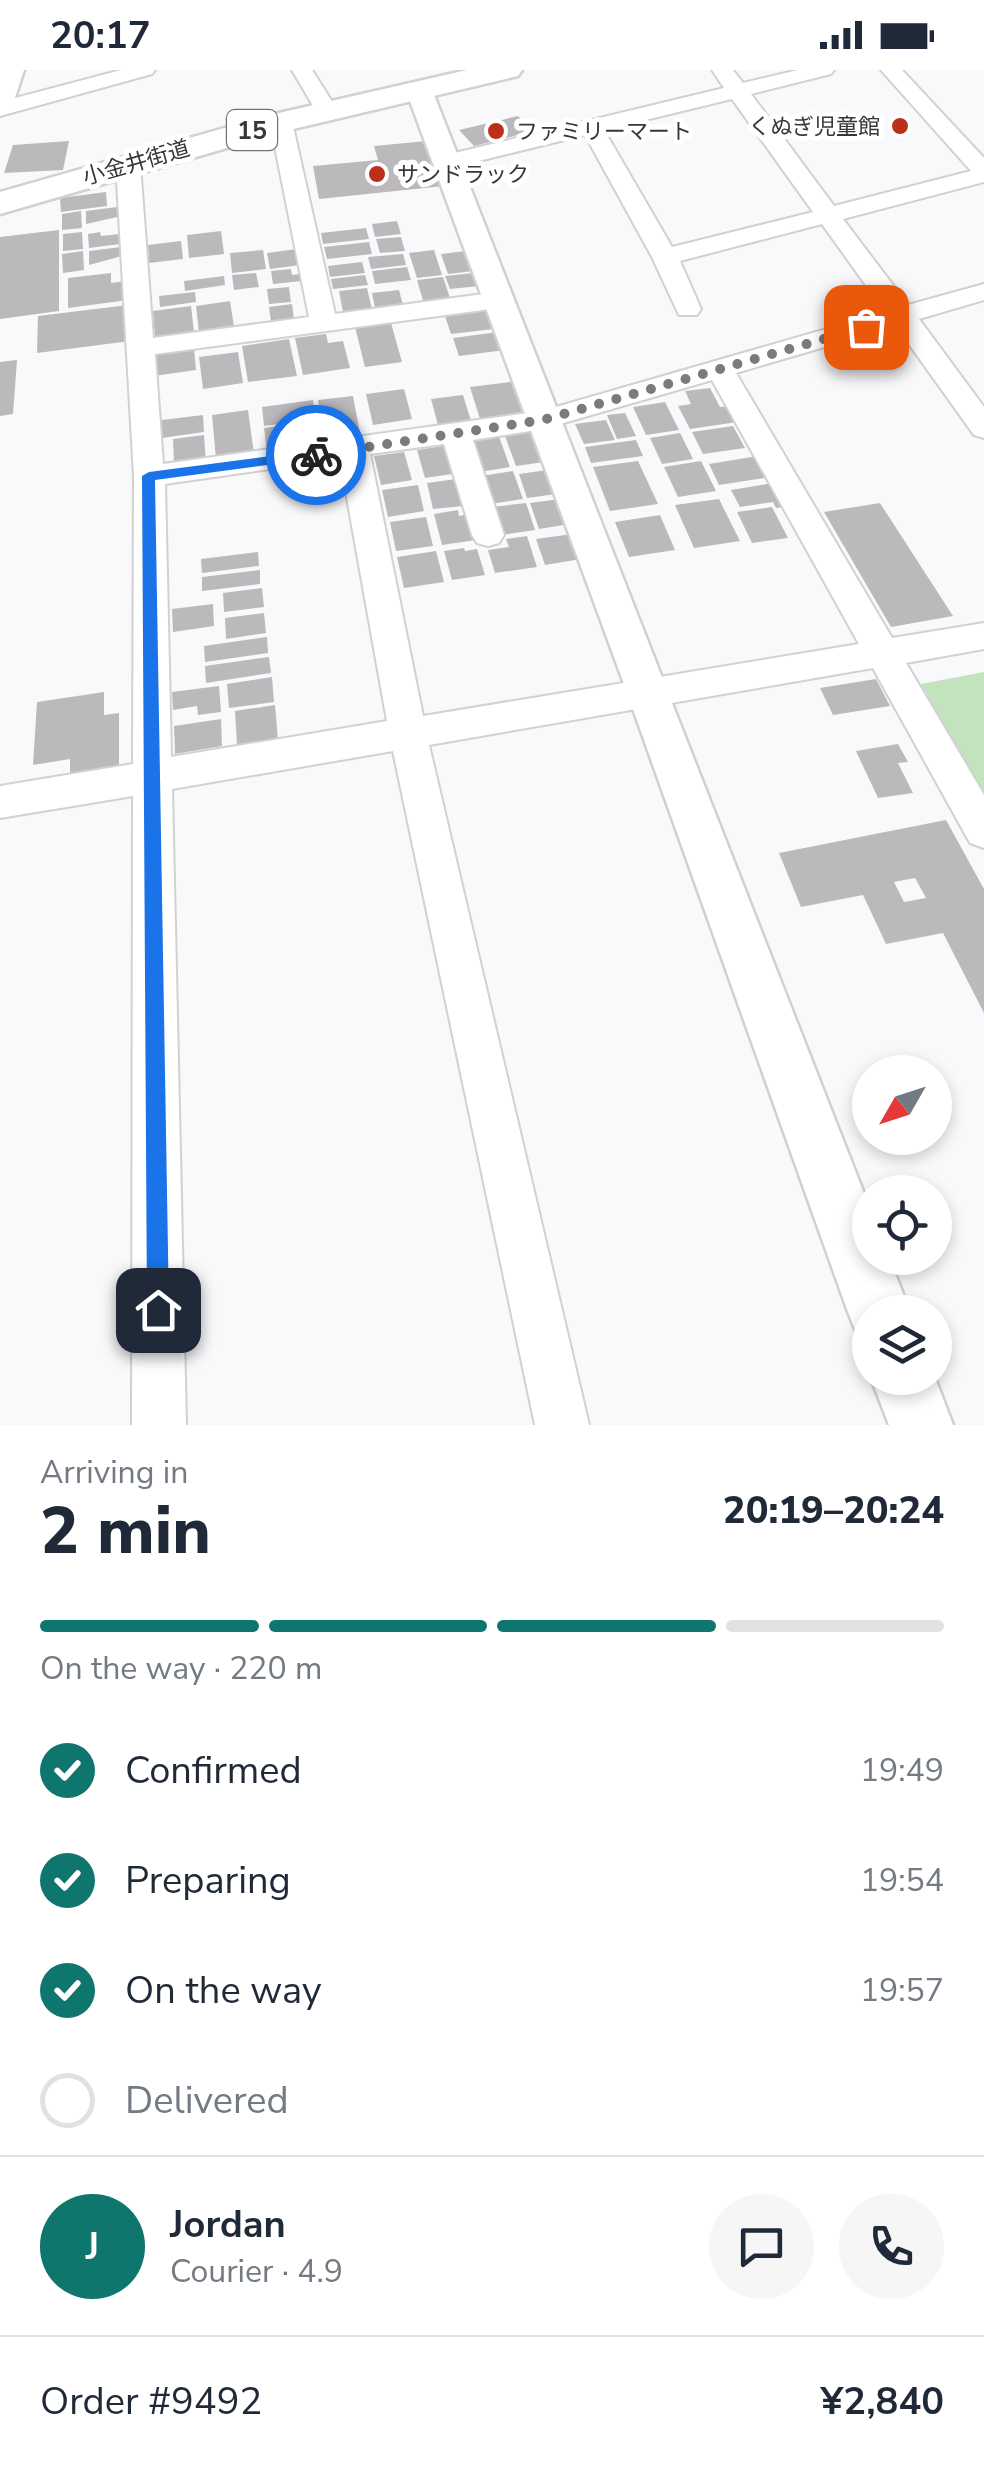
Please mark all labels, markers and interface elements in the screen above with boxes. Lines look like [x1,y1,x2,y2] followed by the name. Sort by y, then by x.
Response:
[50,10,151,61] text: 20:17
[227,110,277,150] road number: 15
[748,112,880,142] place label: くぬぎ児童館
[889,115,911,137] marker: くぬぎ児童館
[516,117,692,147] place label: ファミリーマート
[485,120,507,142] marker: ファミリーマート
[79,133,193,193] street label: 小金井街道
[397,160,529,190] place label: サンドラック
[366,163,388,185] marker: サンドラック
[824,285,909,370] pin
[839,300,894,355] icon: bag
[266,405,366,505] courier
[289,428,344,483] icon: bike
[852,1055,952,1155] north arrow
[852,1055,952,1395] map controls
[852,1175,952,1275] button: locate
[116,1268,201,1353] pin
[131,1283,186,1338] icon: home
[852,1295,952,1395] button: layers
[40,1451,188,1494] text: Arriving in
[723,1485,944,1536] text: 20:19–20:24
[40,1487,211,1576] text: 2 min
[40,1647,322,1690] text: On the way · 220 m
[40,1743,95,1798] icon: check
[125,1745,302,1796] text: Confirmed
[860,1749,944,1792] text: 19:49
[40,1853,95,1908] icon: check
[125,1855,291,1906] text: Preparing
[860,1859,944,1902] text: 19:54
[40,1963,95,2018] icon: check
[125,1965,321,2016] text: On the way
[860,1969,944,2012] text: 19:57
[125,2075,289,2126] text: Delivered
[709,2194,814,2299] button: chat
[839,2194,944,2299] button: phone
[170,2199,286,2250] text: Jordan
[86,2221,99,2272] text: J
[170,2250,343,2293] text: Courier · 4.9
[40,2376,262,2427] text: Order #9492
[821,2376,944,2427] text: ¥2,840

